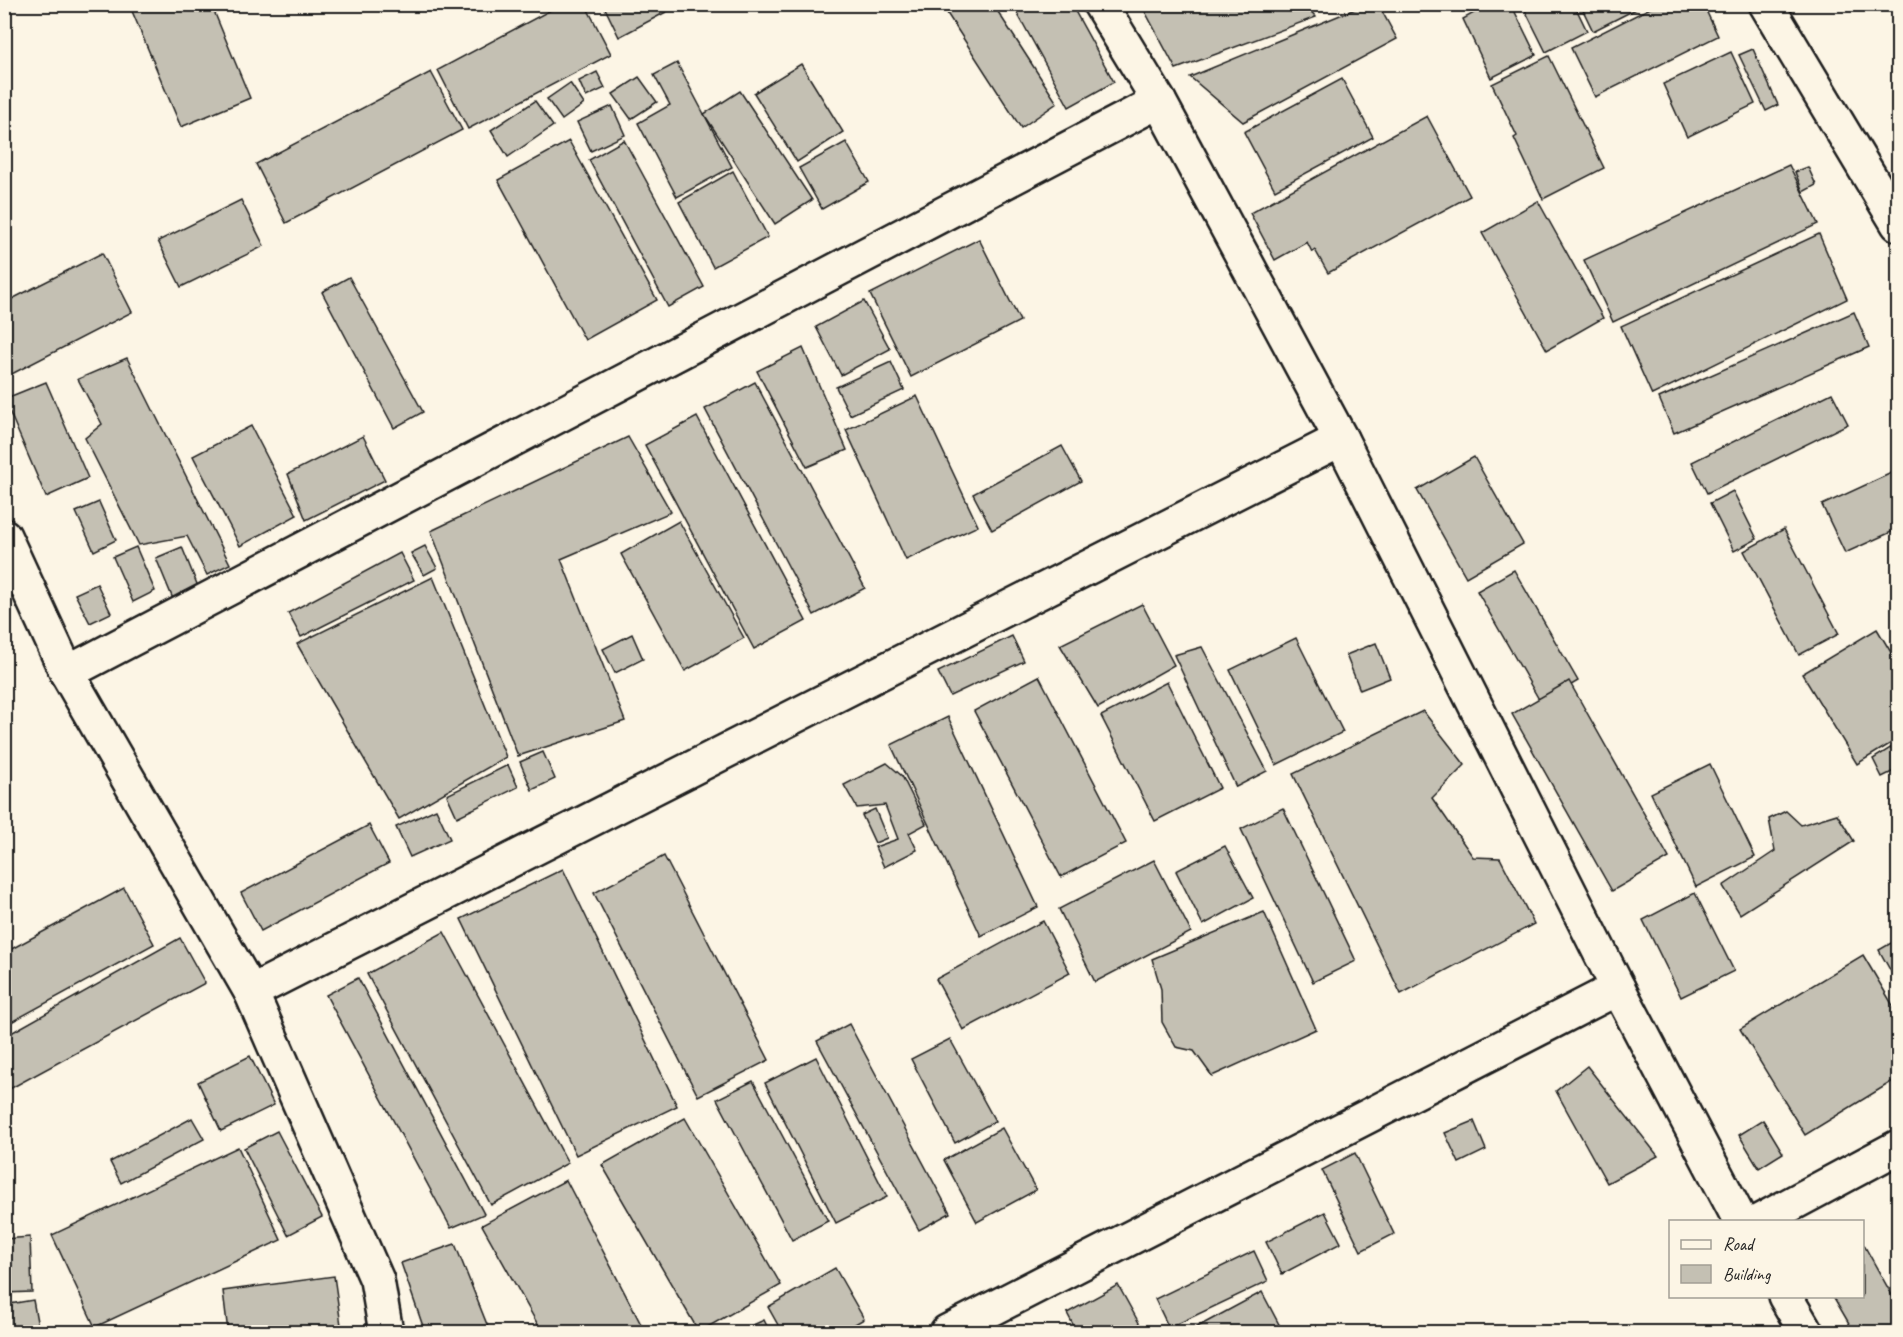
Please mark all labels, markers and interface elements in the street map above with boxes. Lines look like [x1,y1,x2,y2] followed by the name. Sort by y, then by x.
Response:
[1669,1220,1864,1298] legend
[1723,1233,1756,1255] text: Road
[1723,1263,1772,1285] text: Building

